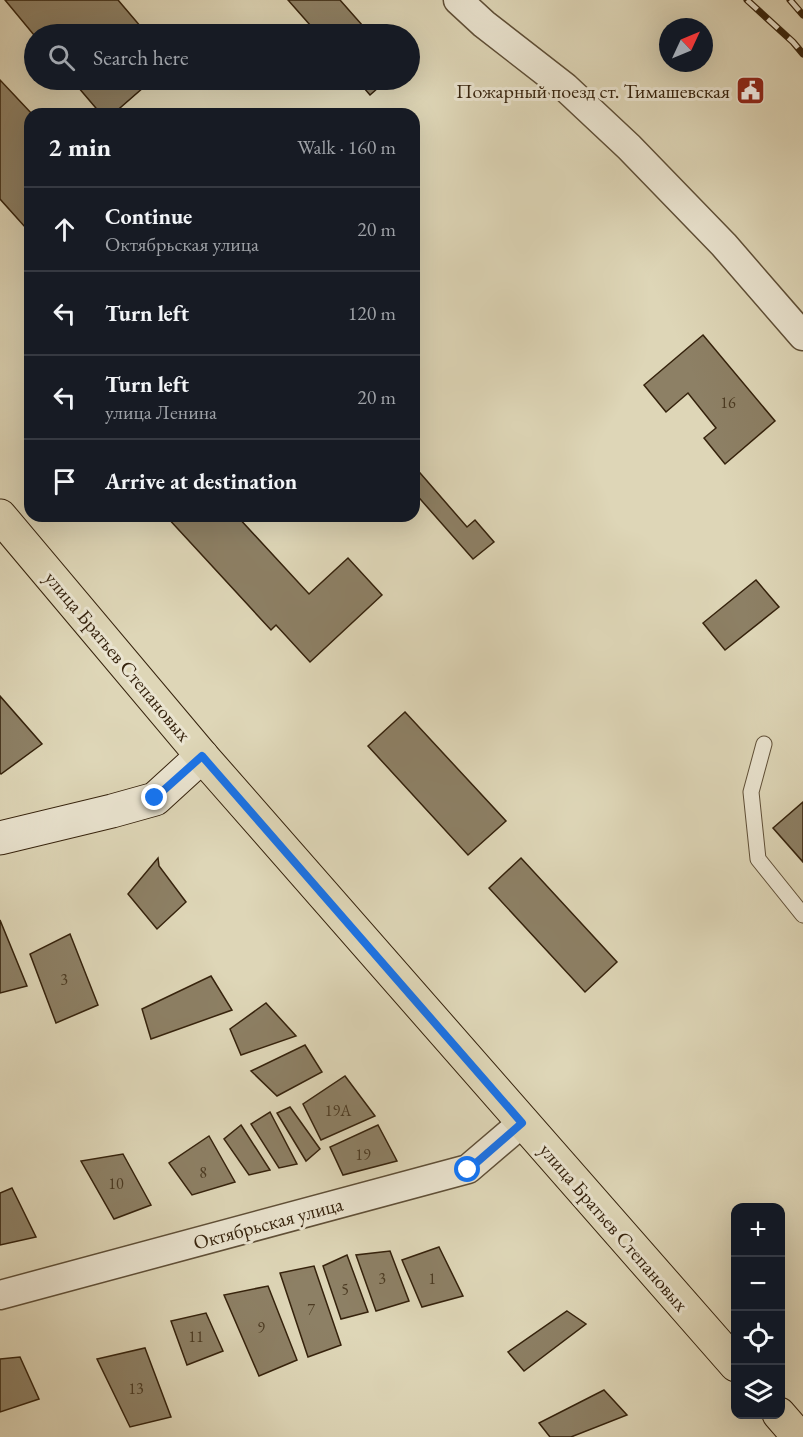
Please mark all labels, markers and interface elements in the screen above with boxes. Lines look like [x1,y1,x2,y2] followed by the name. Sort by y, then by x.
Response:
[659,18,713,72] north arrow
[24,24,420,90] search box
[45,41,78,74] icon: search
[93,43,188,72] text: Search here
[735,75,767,107] public building icon: Пожарный поезд ст. Тимашевская
[456,78,730,104] place label: Пожарный поезд ст. Тимашевская
[48,130,111,164] text: 2 min
[297,134,396,160] text: Walk · 160 m
[105,202,192,231] text: Continue
[48,213,81,246] icon: ahead
[357,216,396,242] text: 20 m
[105,231,259,257] text: Октябрьская улица
[48,297,81,330] icon: left
[105,299,189,328] text: Turn left
[348,300,396,326] text: 120 m
[105,370,189,399] text: Turn left
[48,381,81,414] icon: left
[357,384,396,410] text: 20 m
[720,392,736,413] house number: 16
[105,399,217,425] text: улица Ленина
[48,465,81,498] icon: arrive
[105,467,297,496] text: Arrive at destination
[39,565,197,747] street label: улица Братьев Степановых
[141,784,167,810] route end
[60,969,68,990] house number: 3
[325,1100,352,1121] house number: 19А
[534,1137,695,1317] street label: улица Братьев Степановых
[355,1144,371,1165] house number: 19
[454,1156,480,1182] route start
[199,1162,207,1183] house number: 8
[108,1173,124,1194] house number: 10
[190,1190,346,1256] street label: Октябрьская улица
[731,1203,785,1419] map controls
[731,1203,785,1257] button: +
[731,1257,785,1311] button: −
[378,1268,386,1289] house number: 3
[428,1268,436,1289] house number: 1
[341,1279,349,1300] house number: 5
[307,1299,315,1320] house number: 7
[731,1311,785,1365] button: locate
[257,1317,265,1338] house number: 9
[188,1326,204,1347] house number: 11
[731,1365,785,1419] button: layers
[128,1378,144,1399] house number: 13

